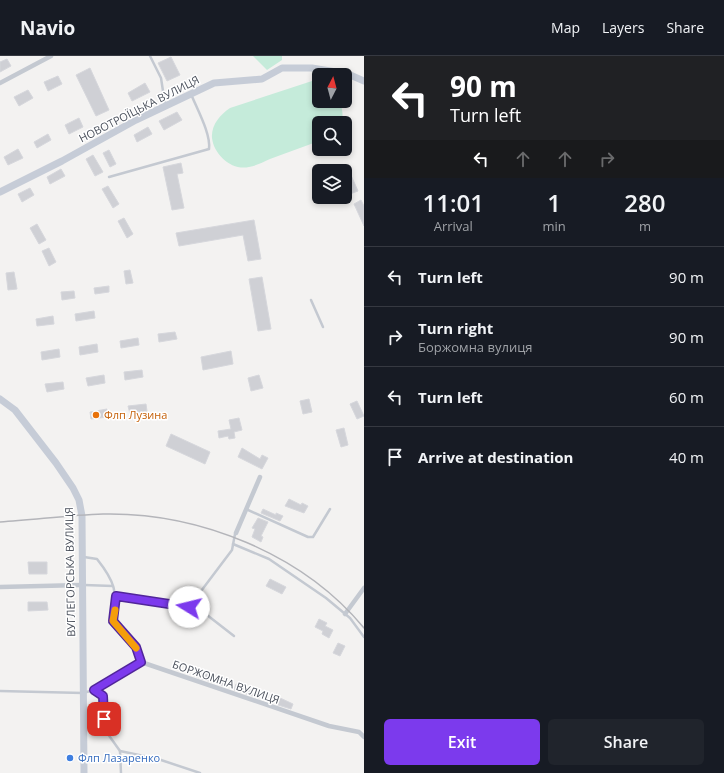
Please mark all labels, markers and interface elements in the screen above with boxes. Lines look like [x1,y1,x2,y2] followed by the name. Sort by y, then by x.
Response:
[20,15,75,41] text: Navio
[551,18,580,37] text: Map
[602,18,644,37] text: Layers
[666,18,704,37] text: Share
[450,67,517,105] text: 90 m
[312,68,352,108] north arrow
[312,68,352,204] map controls
[76,72,202,145] street label: НОВОТРОЇЦЬКА ВУЛИЦЯ
[384,72,436,124] icon: left
[450,103,521,127] text: Turn left
[312,116,352,156] button: search
[470,148,492,170] icon: left
[512,148,534,170] icon: ahead
[554,148,576,170] icon: ahead
[596,148,618,170] icon: right
[312,164,352,204] button: layers
[423,186,484,219] text: 11:01
[547,186,561,219] text: 1
[624,186,665,219] text: 280
[434,217,473,235] text: Arrival
[543,217,566,235] text: min
[639,217,651,235] text: m
[384,266,406,288] icon: left
[418,267,483,287] text: Turn left
[669,267,704,287] text: 90 m
[418,318,493,338] text: Turn right
[384,326,406,348] icon: right
[669,327,704,347] text: 90 m
[418,338,532,356] text: Боржомна вулиця
[384,386,406,408] icon: left
[418,387,483,407] text: Turn left
[669,387,704,407] text: 60 m
[104,407,167,422] place label: Флп Лузина
[91,410,101,420] marker: Флп Лузина
[384,446,406,468] icon: arrive
[418,447,573,467] text: Arrive at destination
[669,447,704,467] text: 40 m
[61,507,78,637] street label: ВУГЛЕГОРСЬКА ВУЛИЦЯ
[168,586,210,628] position arrow
[170,656,282,707] street label: БОРЖОМНА ВУЛИЦЯ
[87,702,121,736] pin
[93,708,115,730] icon: arrive
[384,719,540,765] button: Exit
[548,719,704,765] button: Share
[78,750,161,765] place label: Флп Лазаренко
[65,753,75,763] marker: Флп Лазаренко

